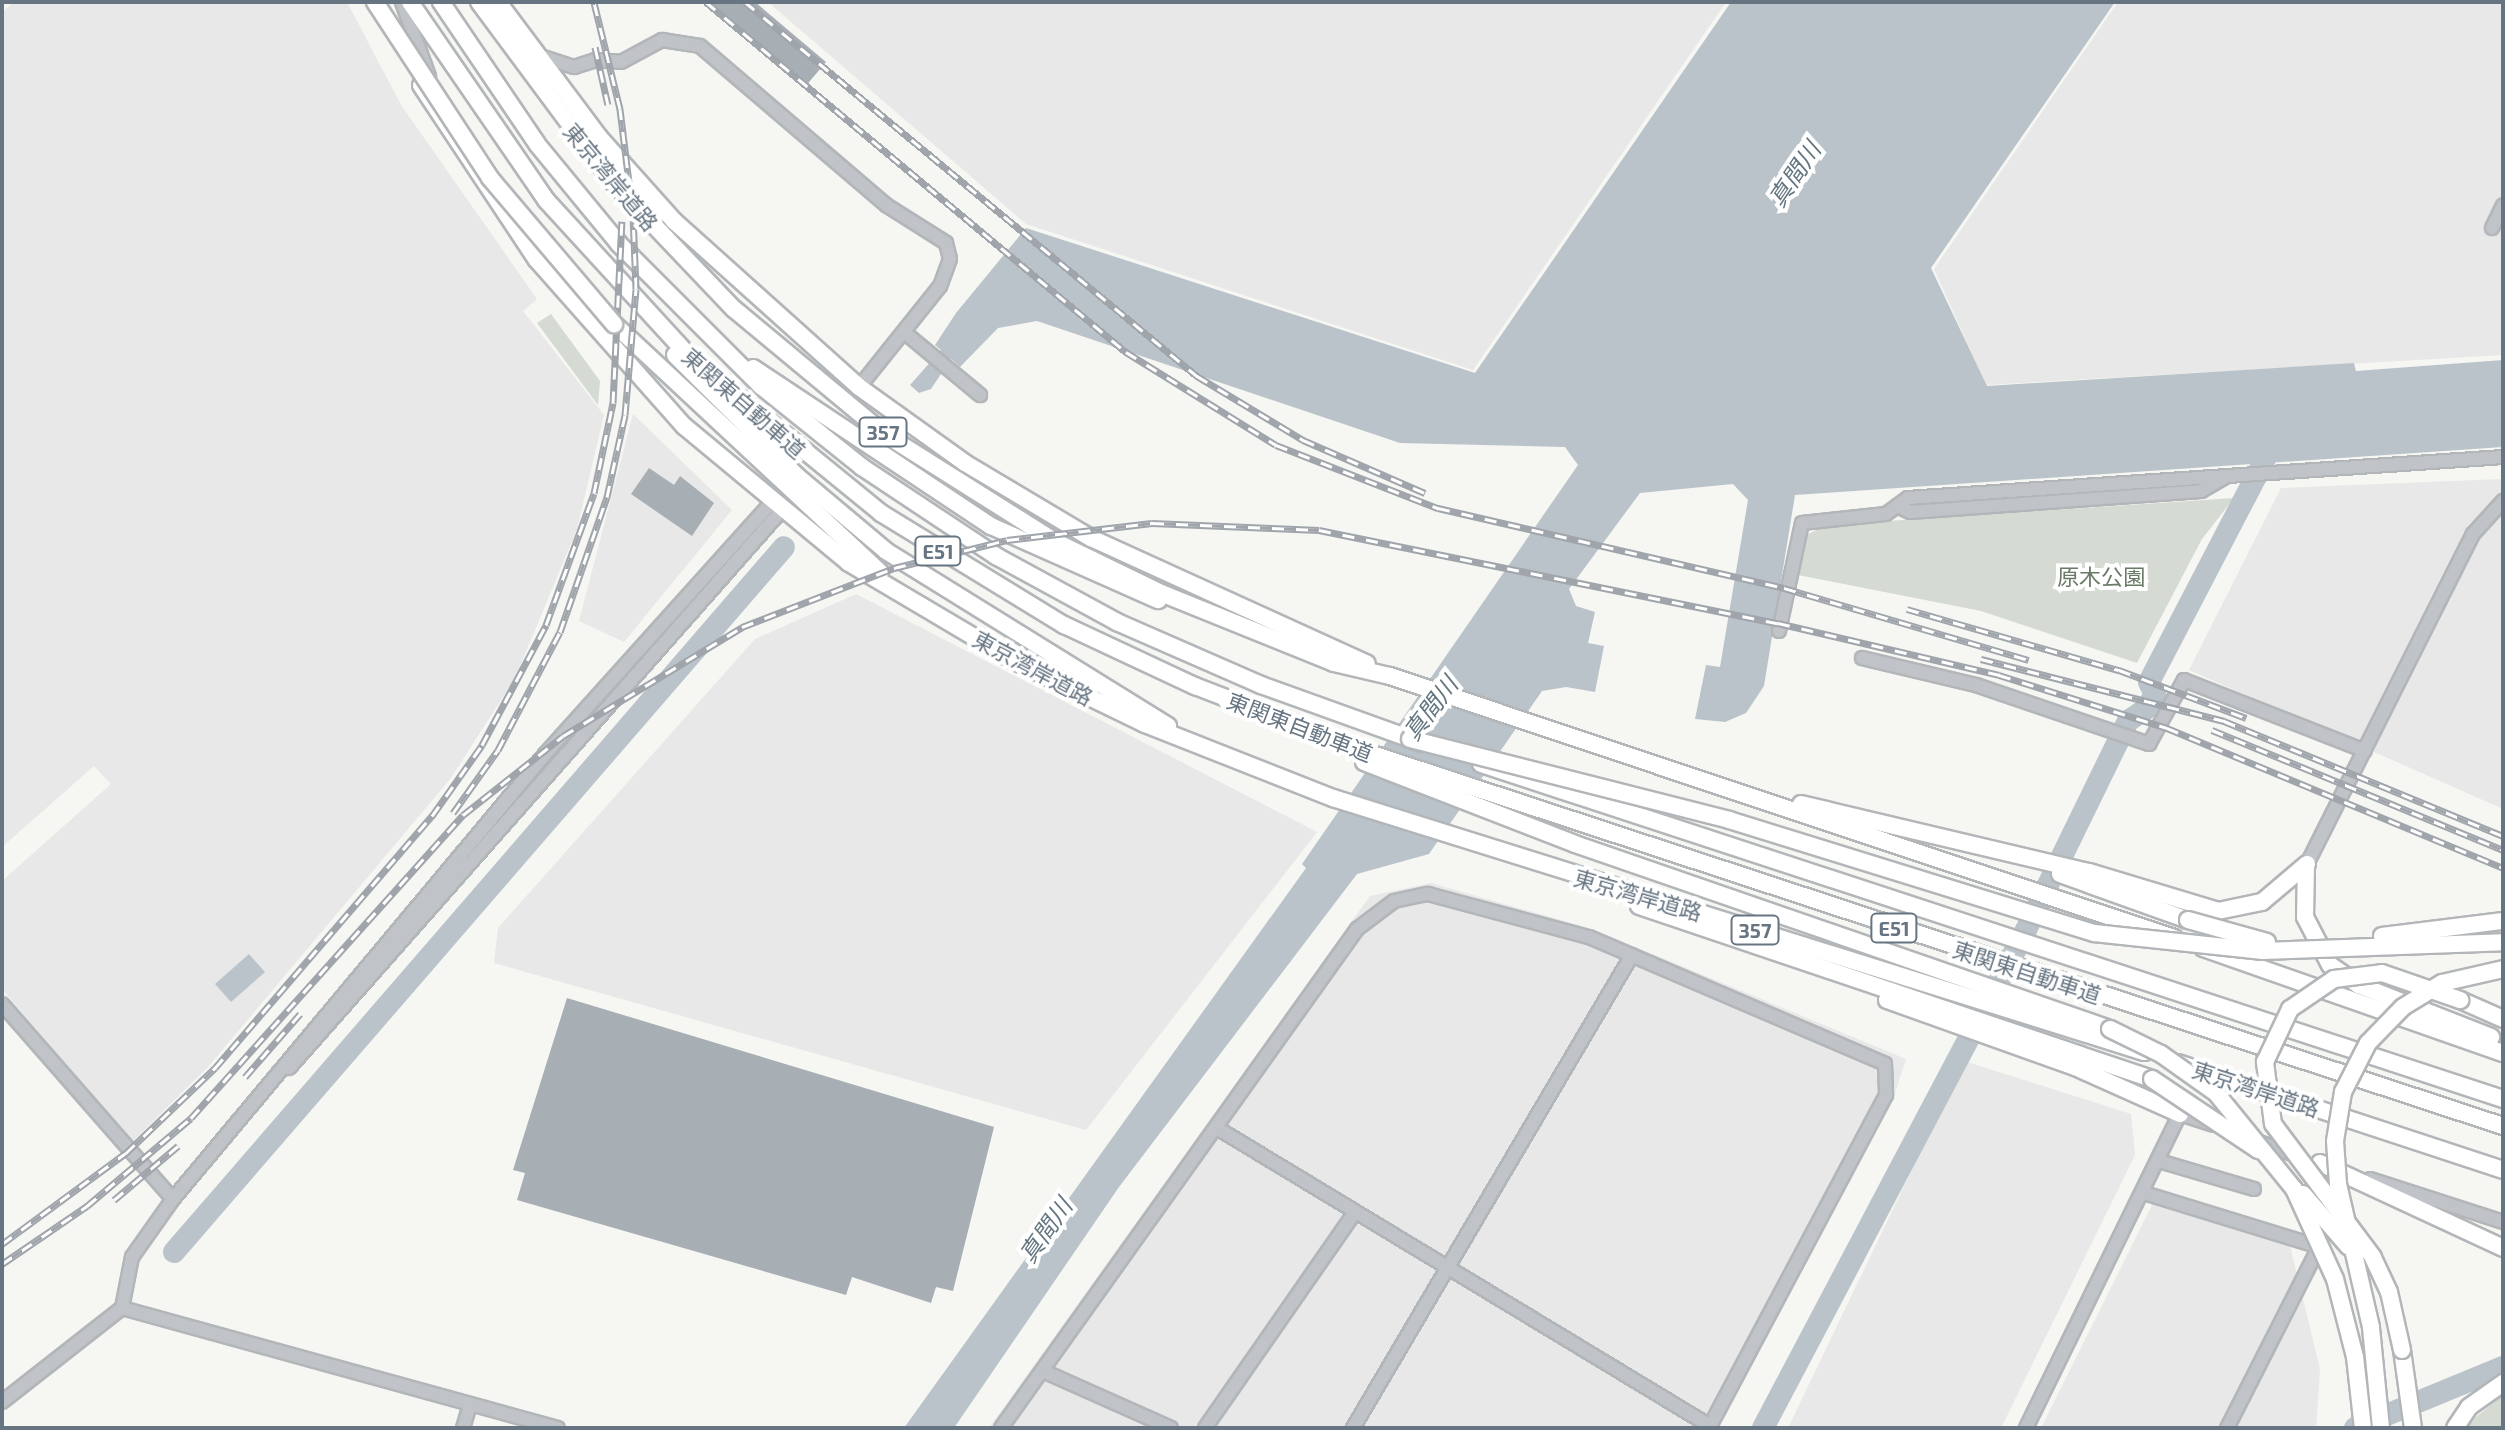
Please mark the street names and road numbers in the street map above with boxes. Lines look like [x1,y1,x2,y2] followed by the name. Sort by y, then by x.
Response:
[558,118,664,236] street label: 東京湾岸道路
[677,343,811,463] street label: 東関東自動車道
[857,416,909,448] road number: 357
[914,535,962,567] road number: E51
[969,625,1097,711] street label: 東京湾岸道路
[1223,687,1377,767] street label: 東関東自動車道
[1571,864,1705,926] street label: 東京湾岸道路
[1870,912,1918,944] road number: E51
[1729,914,1781,946] road number: 357
[1950,936,2104,1008] street label: 東関東自動車道
[2189,1056,2323,1122] street label: 東京湾岸道路

